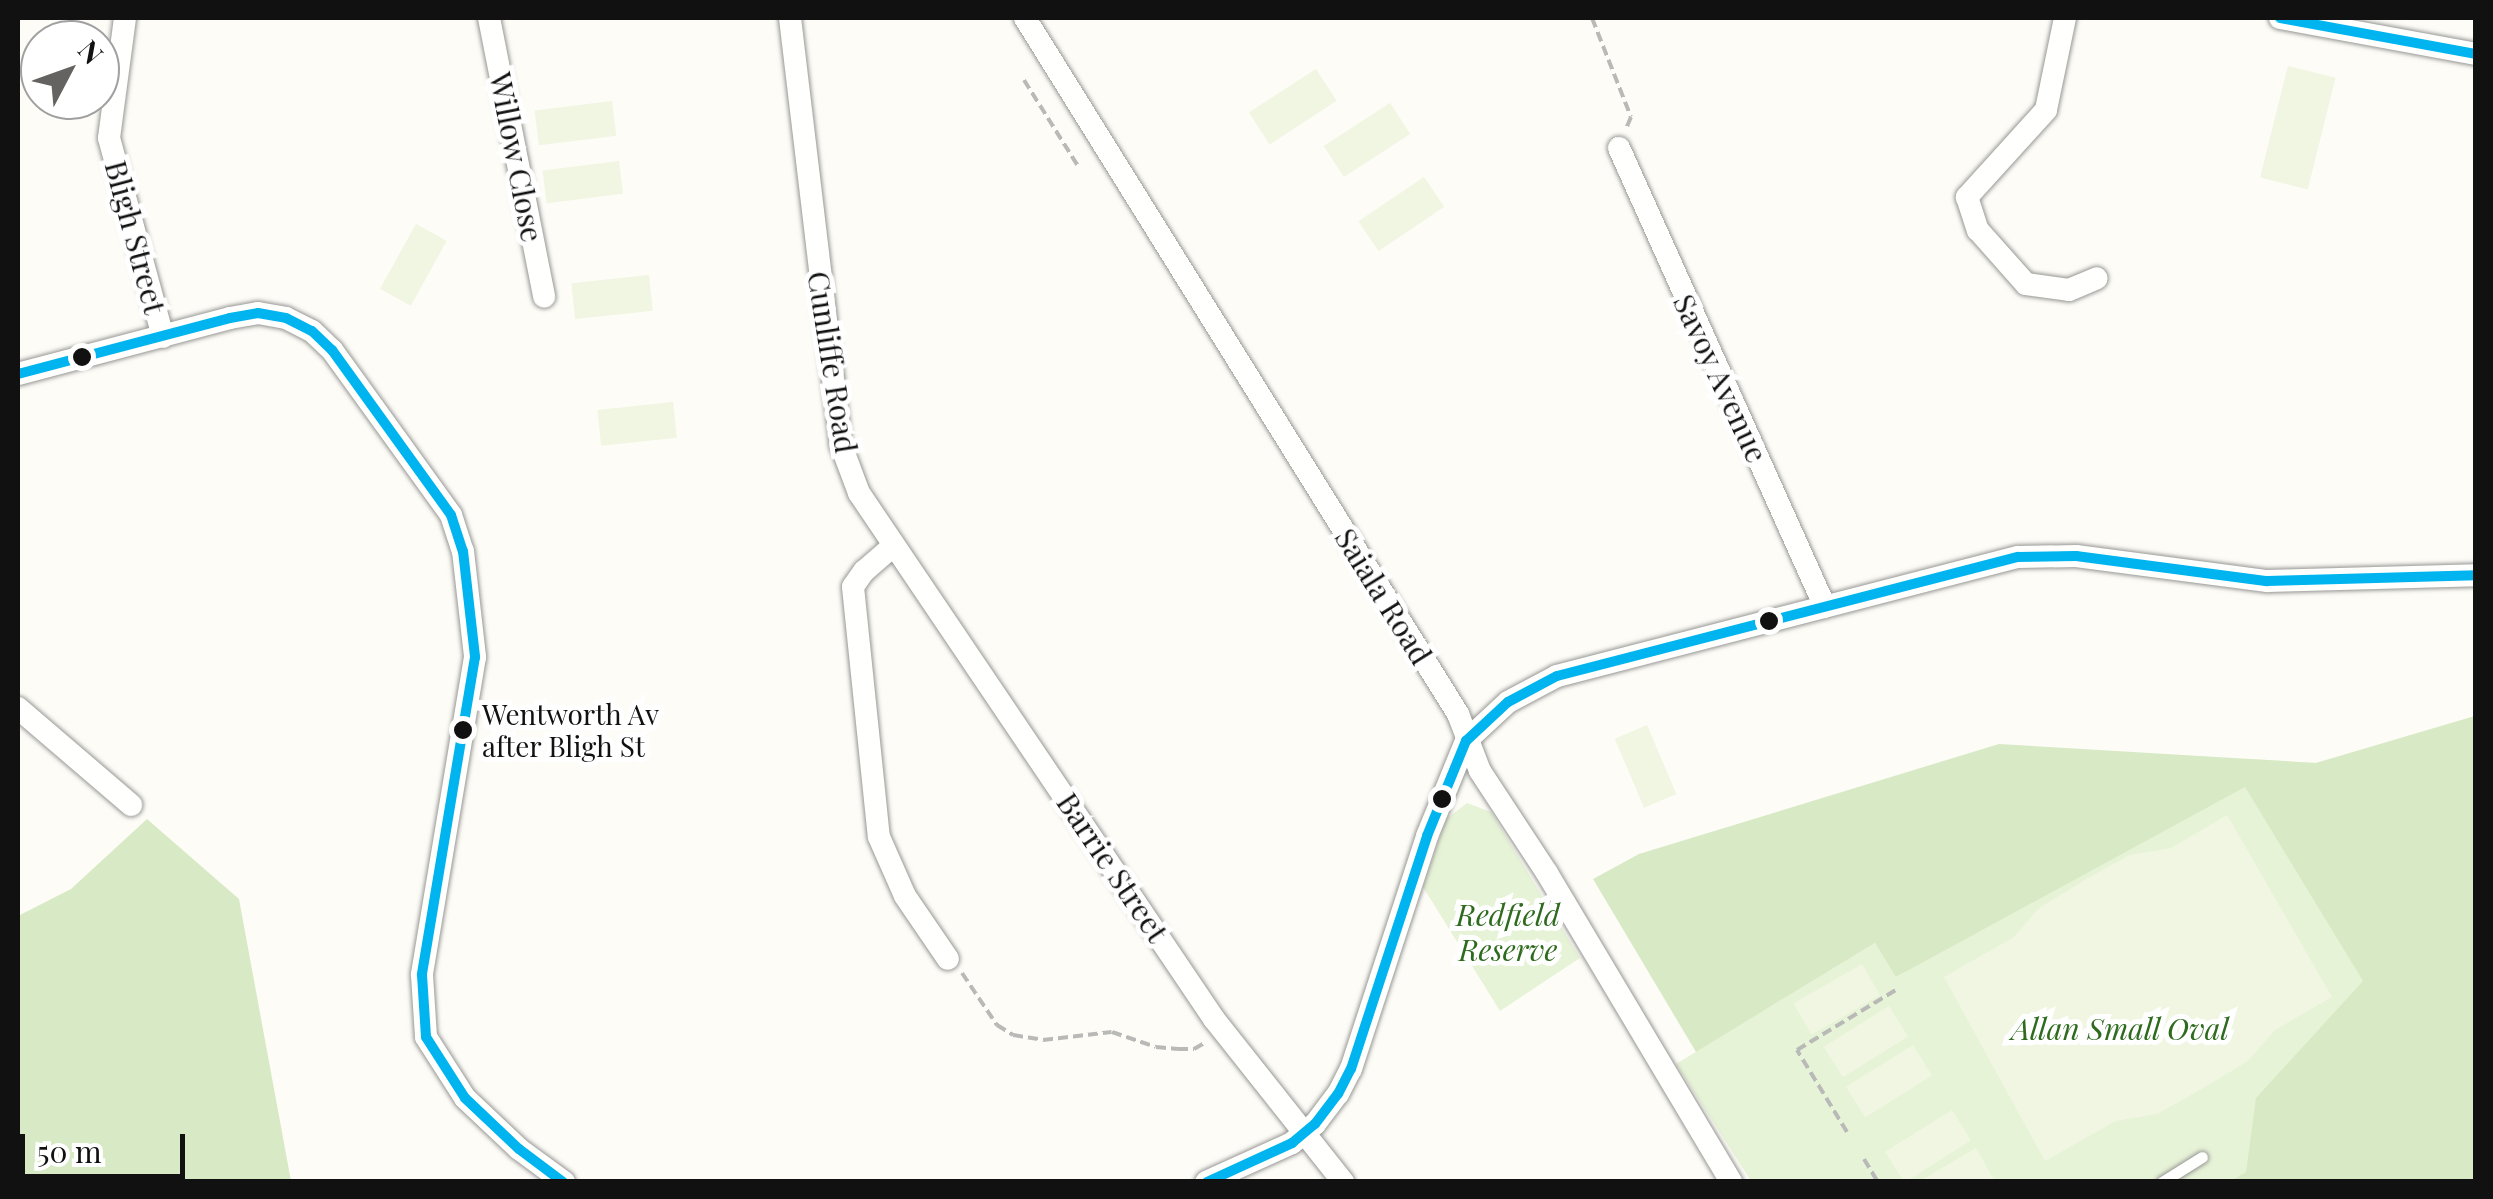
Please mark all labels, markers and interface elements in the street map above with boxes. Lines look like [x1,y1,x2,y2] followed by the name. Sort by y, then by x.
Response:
[20,20,120,120] north arrow
[71,32,112,71] text: N
[483,69,551,245] street label: Willow Close
[98,156,174,318] street label: Bligh Street
[801,269,865,455] street label: Cunliffe Road
[1666,287,1776,469] street label: Savoy Avenue
[72,347,92,367] unlabelled marker
[1328,521,1440,671] street label: Saiala Road
[1759,611,1779,631] unlabelled marker
[482,697,660,763] place label: Wentworth Av after Bligh St
[453,720,473,740] marker: Wentworth Av after Bligh St
[1050,786,1176,948] street label: Barrie Street
[1432,789,1452,809] unlabelled marker
[1456,896,1560,966] park label: Redfield Reserve
[2011,1010,2229,1046] park label: Allan Small Oval
[25,1114,190,1176] scale bar
[37,1131,102,1171] text: 50 m

